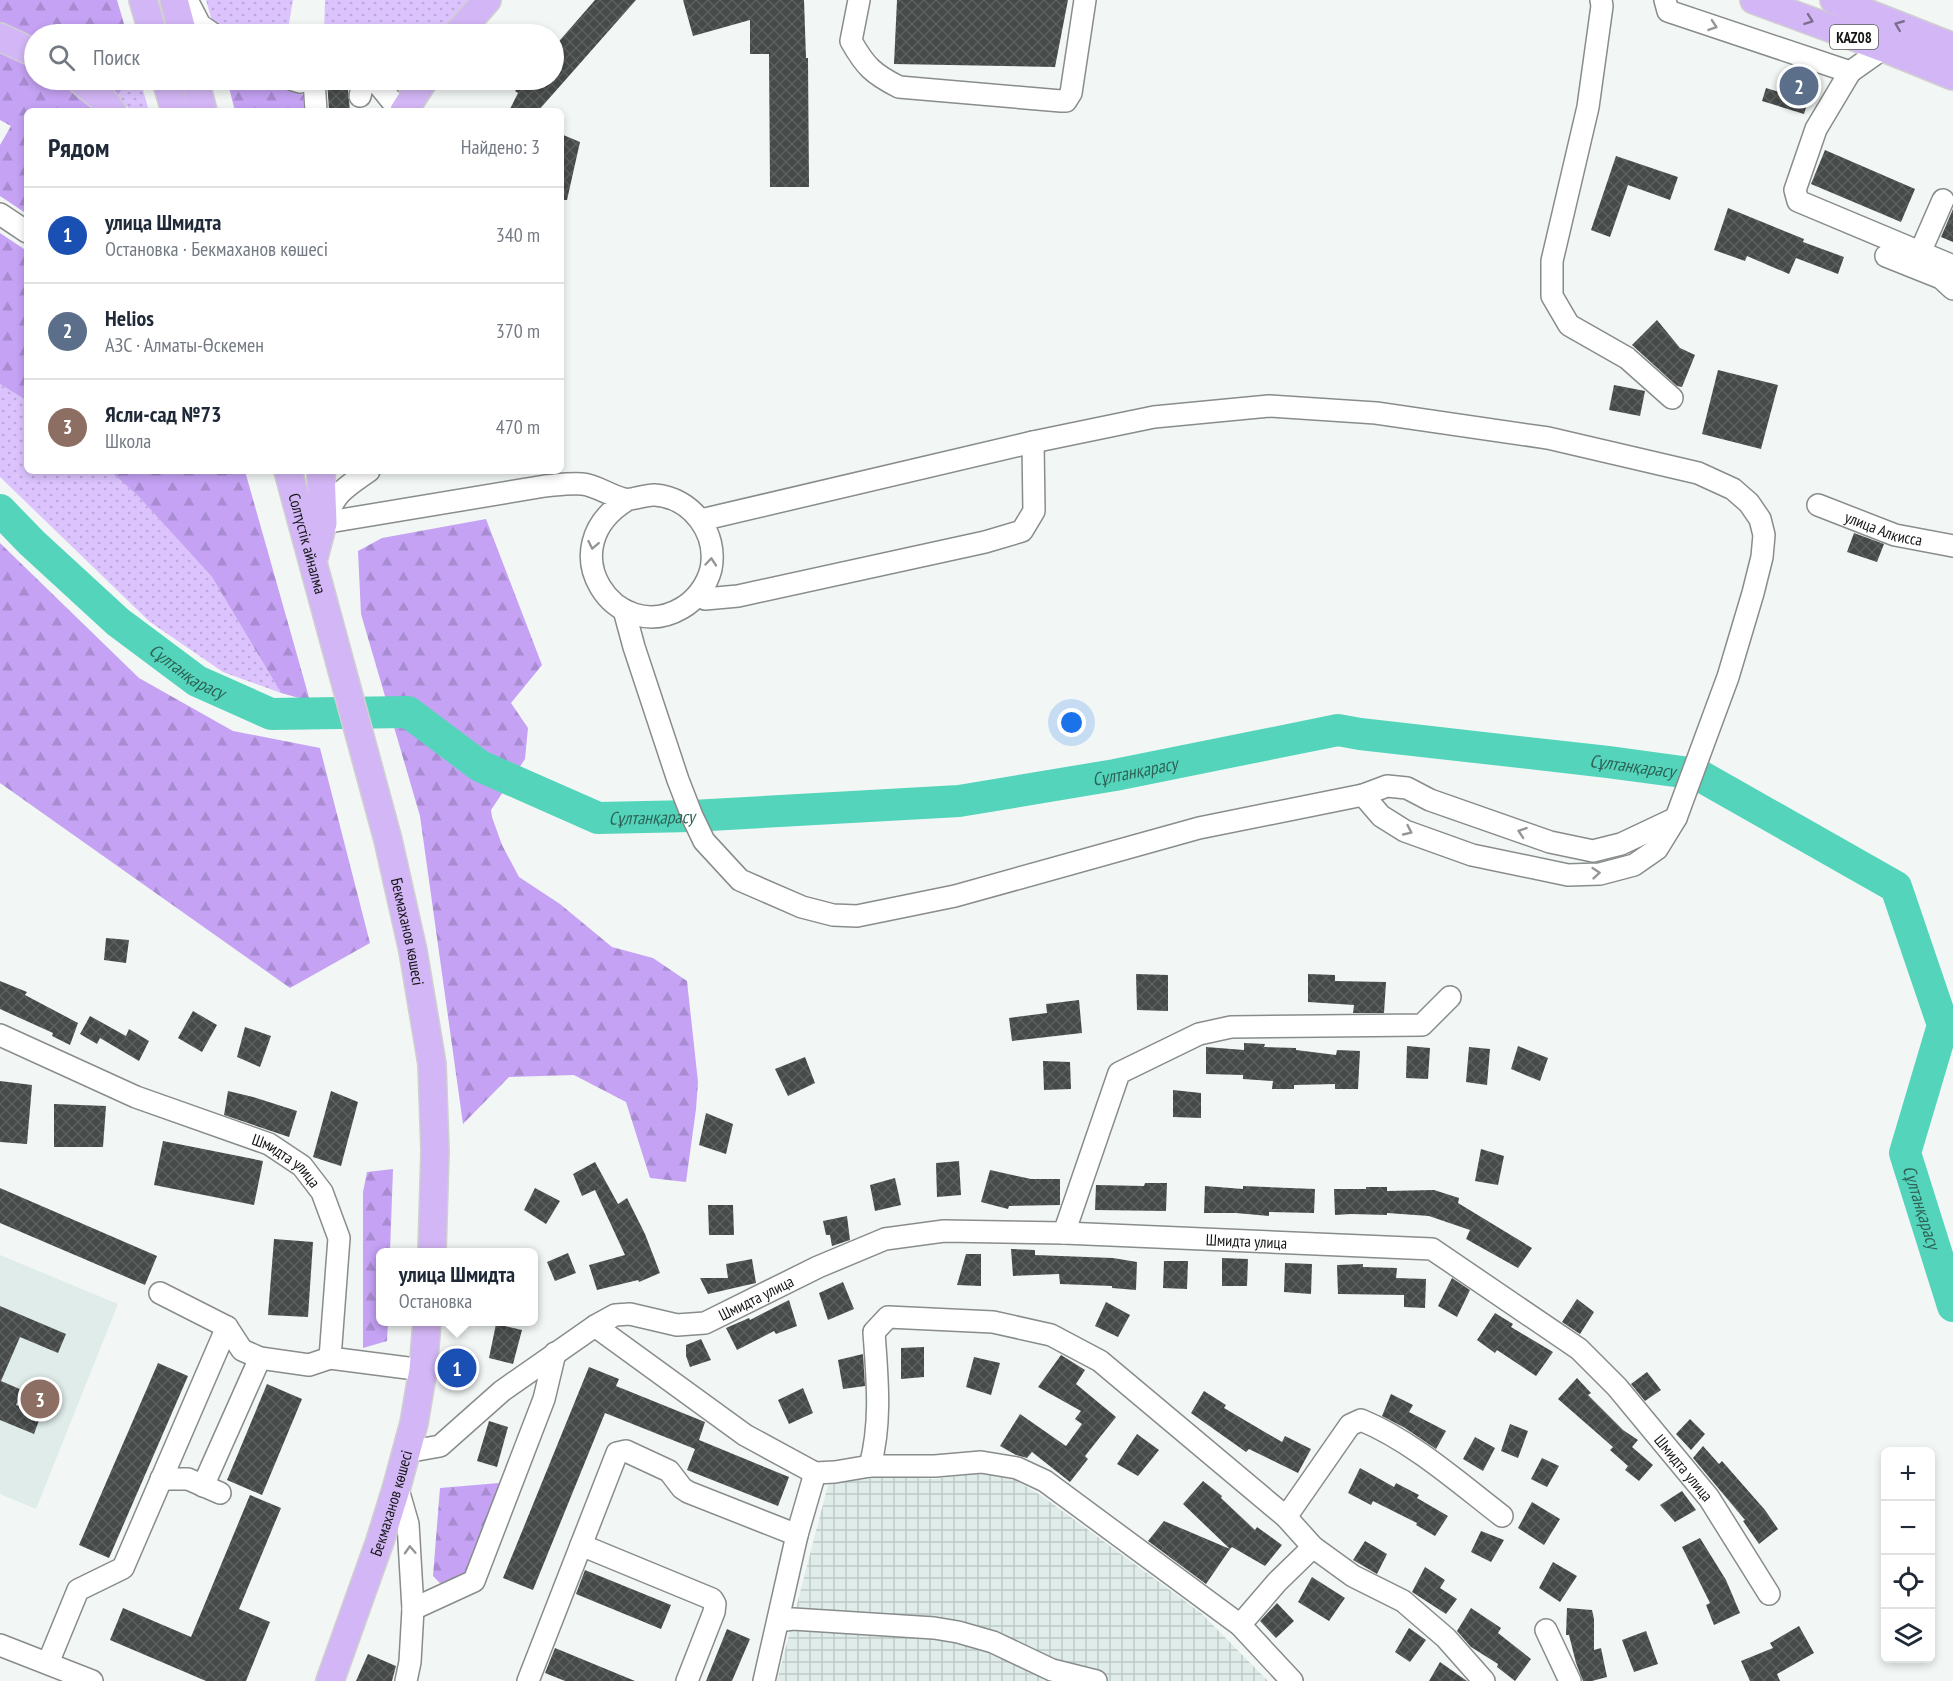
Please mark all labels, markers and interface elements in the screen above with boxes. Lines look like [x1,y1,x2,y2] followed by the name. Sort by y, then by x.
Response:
[1803,13,1814,26] one-way arrow
[1707,18,1718,31] one-way arrow
[1894,20,1905,33] one-way arrow
[24,24,564,90] search box
[1830,25,1878,49] road number: KAZ08
[45,41,78,74] icon: search
[93,43,140,71] text: Поиск
[1780,64,1818,109] pin: 2
[48,131,109,164] text: Рядом
[461,134,540,160] text: Найдено: 3
[105,208,221,236] text: улица Шмидта
[63,222,72,248] text: 1
[496,222,540,248] text: 340 m
[105,236,328,262] text: Остановка · Бекмаханов көшесі
[105,304,154,332] text: Helios
[63,318,72,344] text: 2
[496,318,540,344] text: 370 m
[105,332,264,358] text: АЗС · Алматы-Өскемен
[105,400,221,428] text: Ясли-сад №73
[63,414,72,440] text: 3
[496,414,540,440] text: 470 m
[105,428,151,454] text: Школа
[284,491,331,596] street label: Солтүстік айналма
[1842,506,1924,550] street label: улица Алкисса
[587,540,600,550] one-way arrow
[704,557,717,567] one-way arrow
[145,638,231,704] water label: Сұлтанқарасу
[1057,708,1086,737] your location
[1588,749,1679,783] water label: Сұлтанқарасу
[1090,751,1181,790] water label: Сұлтанқарасу
[608,804,697,829] water label: Сұлтанқарасу
[1401,824,1412,836] one-way arrow
[1517,827,1528,840] one-way arrow
[1592,867,1601,880] one-way arrow
[387,876,429,987] street label: Бекмаханов көшесі
[249,1129,325,1191] street label: Шмидта улица
[1898,1163,1946,1254] water label: Сұлтанқарасу
[1205,1229,1288,1253] street label: Шмидта улица
[376,1248,538,1326] popup
[399,1260,515,1288] text: улица Шмидта
[715,1271,797,1325] street label: Шмидта улица
[399,1288,472,1314] text: Остановка
[438,1346,476,1390] pin: 1
[20,1376,60,1422] pin: 3
[1650,1430,1717,1505] street label: Шмидта улица
[1881,1447,1935,1663] map controls
[1881,1447,1935,1501] button: +
[365,1448,416,1559] street label: Бекмаханов көшесі
[1881,1501,1935,1555] button: −
[404,1546,417,1555] one-way arrow
[1881,1555,1935,1609] button: locate
[1881,1609,1935,1663] button: layers

